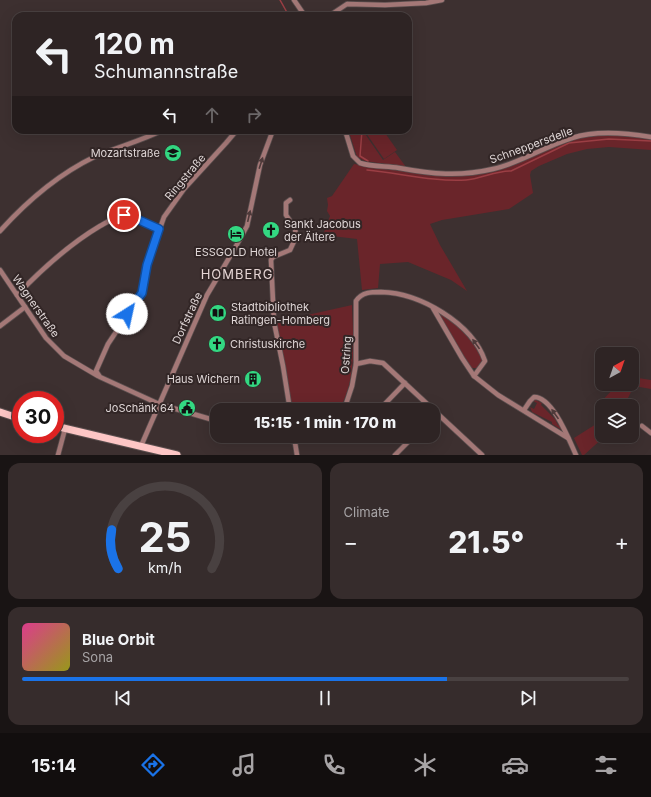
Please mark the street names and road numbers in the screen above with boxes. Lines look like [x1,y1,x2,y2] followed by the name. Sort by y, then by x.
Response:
[488,123,574,167] street label: Schneppersdelle
[162,151,208,203] street label: Ringstraße
[9,272,63,340] street label: Wagnerstraße
[169,290,205,346] street label: Dorfstraße
[338,336,354,374] street label: Ostring

